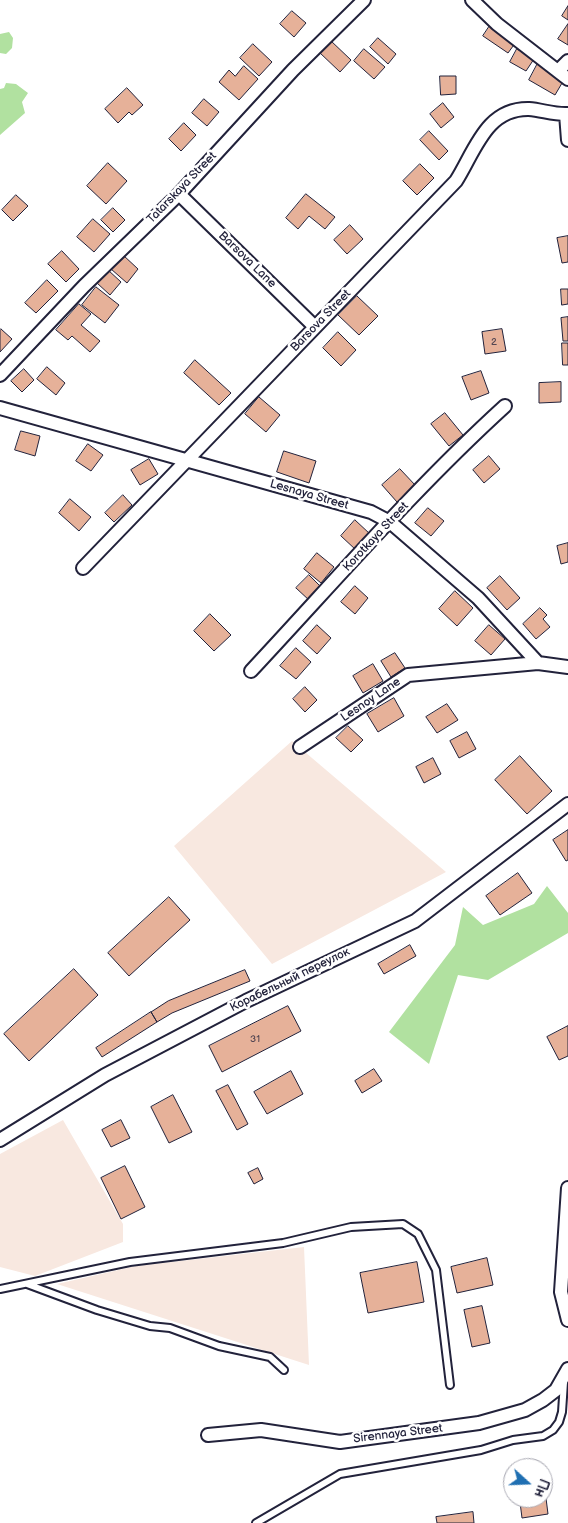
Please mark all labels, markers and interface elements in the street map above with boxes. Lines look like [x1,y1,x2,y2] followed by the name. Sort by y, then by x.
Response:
[144,149,220,227] street label: Tatarskaya Street
[215,229,279,291] street label: Barsova Lane
[288,287,354,355] street label: Barsova Street
[491,336,497,348] house number: 2
[268,477,350,513] street label: Lesnaya Street
[340,499,412,575] street label: Korotkaya Street
[338,675,404,725] street label: Lesnoy Lane
[228,945,352,1015] street label: Корабельный переулок
[250,1033,260,1045] house number: 31
[353,1421,443,1447] street label: Sirennaya Street
[503,1458,553,1508] north arrow
[530,1476,553,1500] text: Пн

